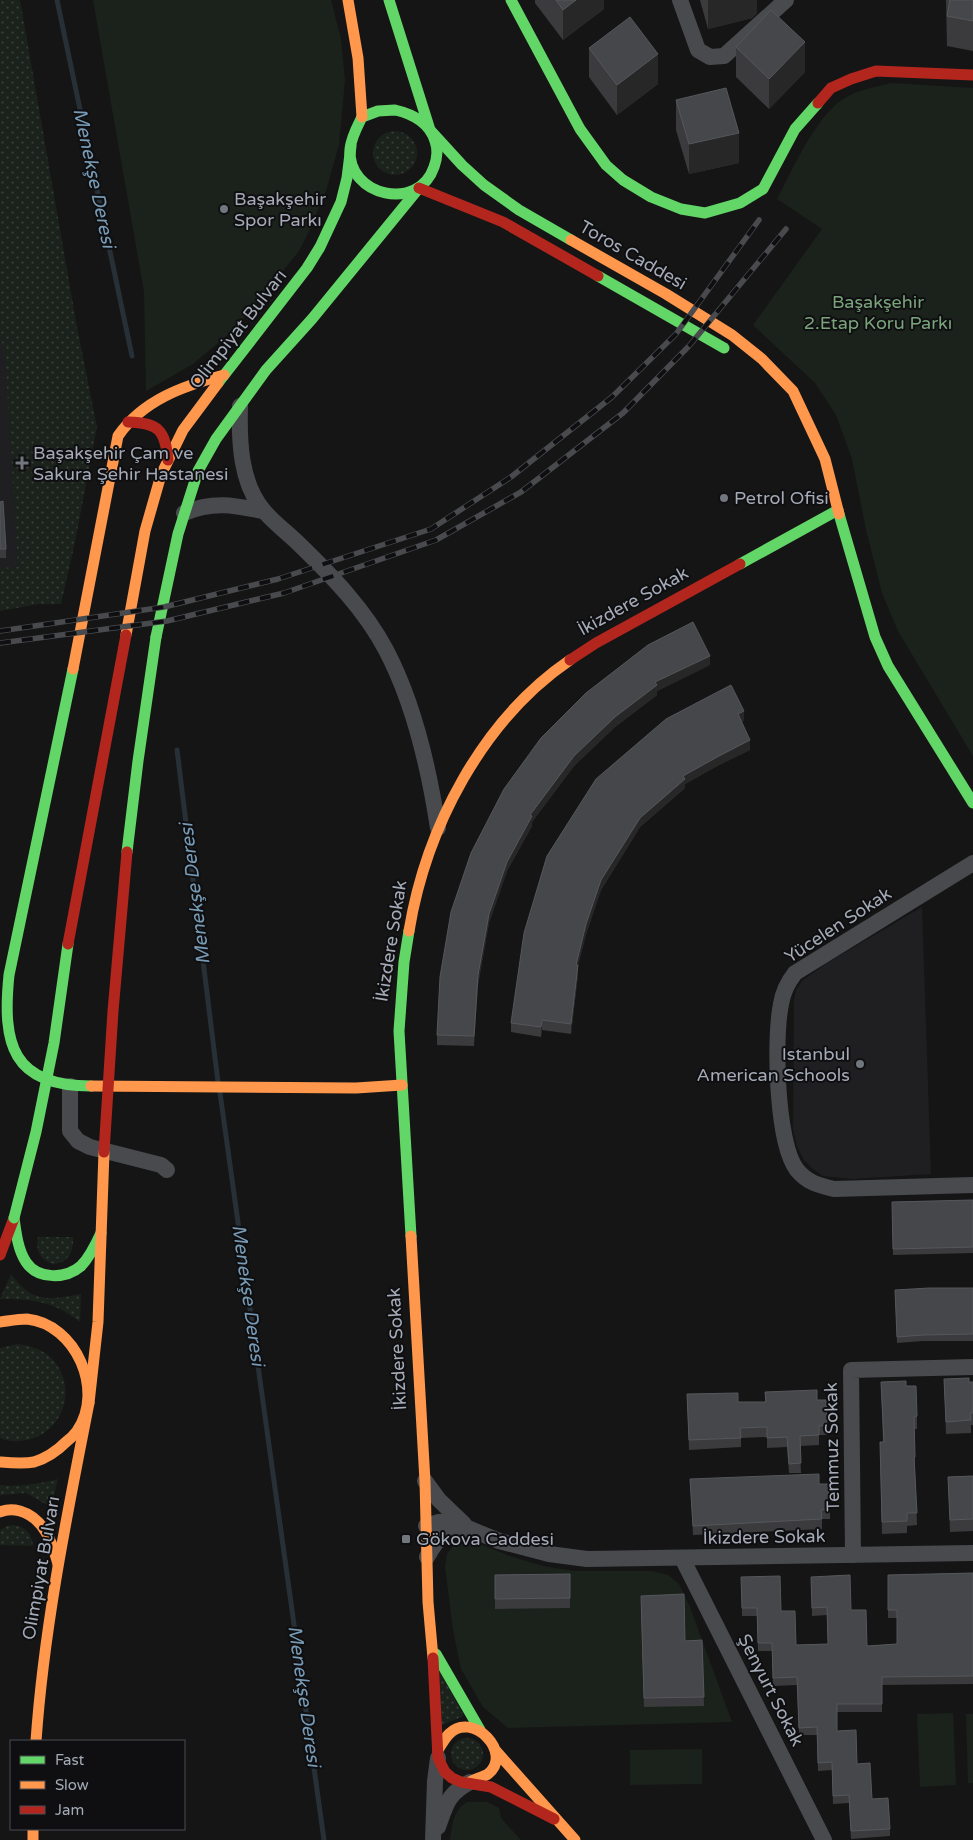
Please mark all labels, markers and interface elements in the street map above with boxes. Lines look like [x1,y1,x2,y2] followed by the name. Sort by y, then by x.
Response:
[68,106,120,252] water label: Menekşe Deresi
[234,188,326,231] place label: Başakşehir Spor Parkı
[218,203,230,215] marker: Başakşehir Spor Parkı
[575,215,691,295] street label: Toros Caddesi
[185,265,291,393] street label: Olimpiyat Bulvarı
[804,291,952,334] park label: Başakşehir 2.Etap Koru Parkı
[33,442,229,485] place label: Başakşehir Çam ve Sakura Şehir Hastanesi
[15,456,29,470] marker: Başakşehir Çam ve Sakura Şehir Hastanesi
[734,487,829,509] place label: Petrol Ofisi
[718,492,730,504] marker: Petrol Ofisi
[574,562,692,640] street label: İkizdere Sokak
[175,820,215,966] water label: Menekşe Deresi
[371,878,412,1003] street label: İkizdere Sokak
[780,882,896,968] street label: Yücelen Sokak
[697,1043,850,1086] place label: Istanbul American Schools
[854,1058,866,1070] marker: Istanbul American Schools
[227,1223,269,1369] water label: Menekşe Deresi
[383,1287,411,1411] street label: İkizdere Sokak
[820,1382,844,1512] street label: Temmuz Sokak
[18,1494,64,1642] street label: Olimpiyat Bulvarı
[702,1525,826,1549] street label: İkizdere Sokak
[416,1528,554,1550] place label: Gökova Caddesi
[400,1533,412,1545] marker: Gökova Caddesi
[283,1624,325,1770] water label: Menekşe Deresi
[733,1630,809,1750] street label: Şenyurt Sokak
[10,1740,185,1830] legend
[55,1751,85,1769] text: Fast
[55,1776,89,1794] text: Slow
[55,1801,84,1819] text: Jam

